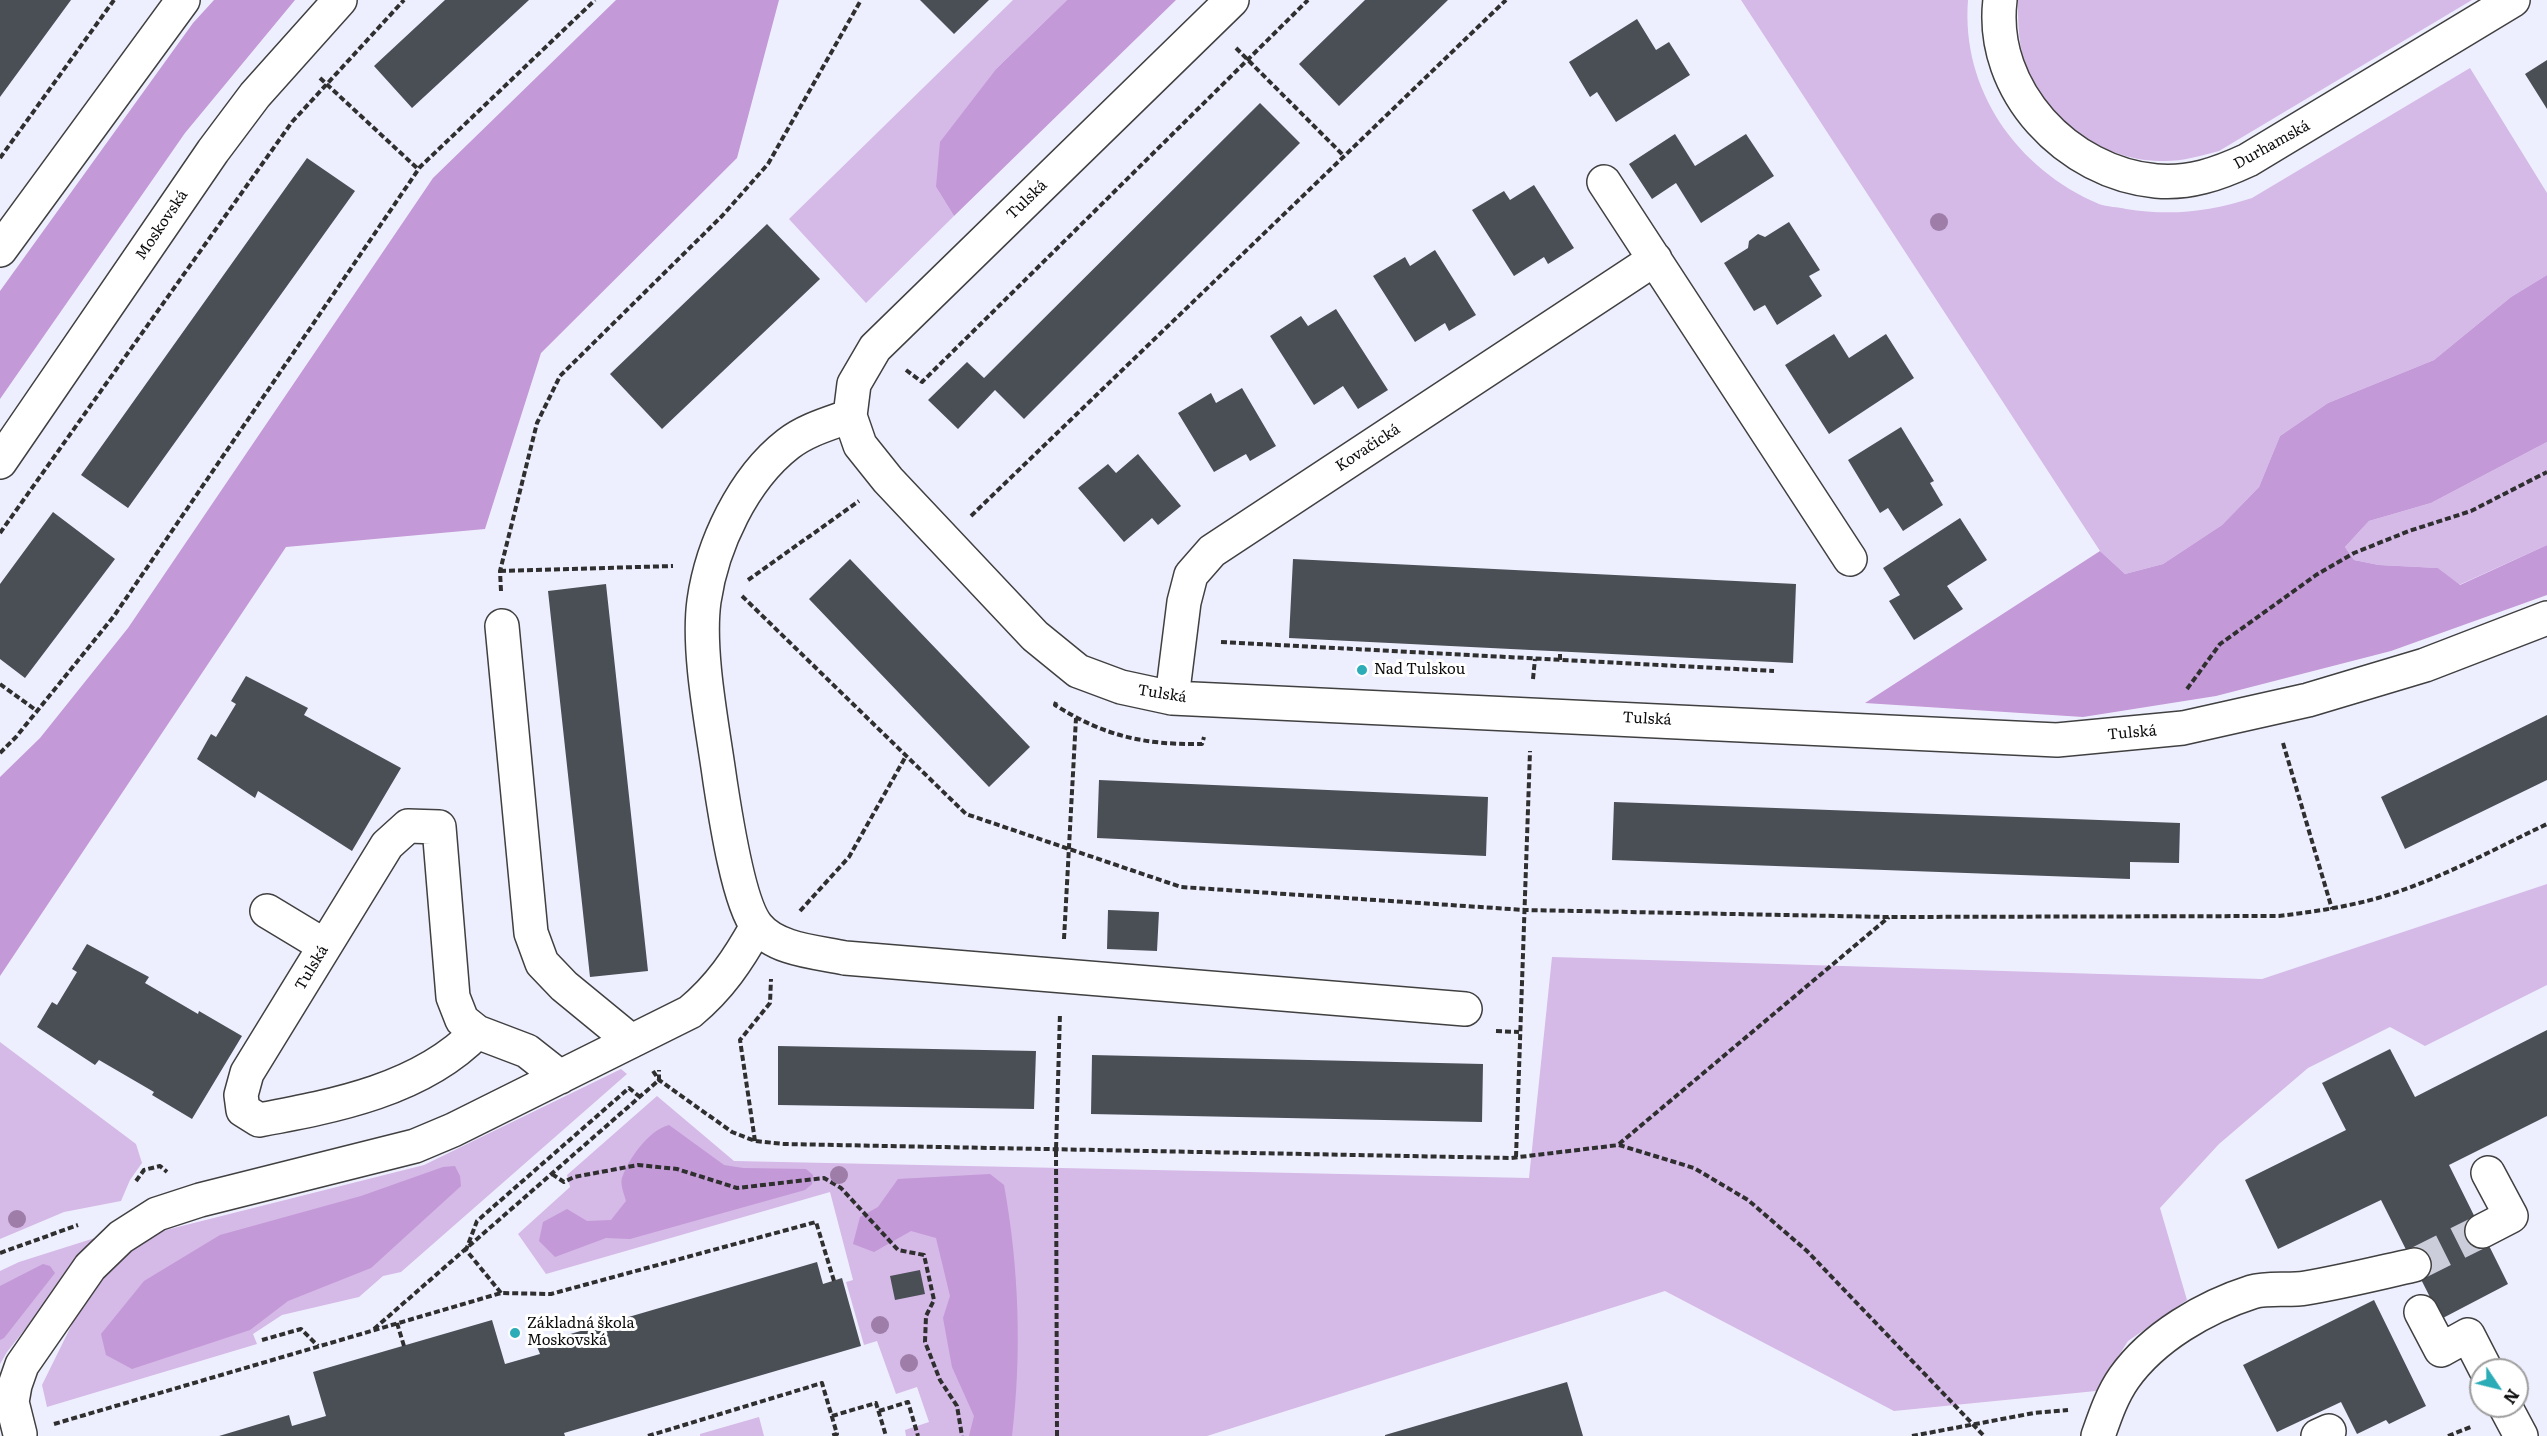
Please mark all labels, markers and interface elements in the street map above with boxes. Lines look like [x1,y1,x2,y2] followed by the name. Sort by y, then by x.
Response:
[2231,117,2313,173] street label: Durhamská
[1003,176,1051,224] street label: Tulská
[132,187,192,263] street label: Moskovská
[1332,420,1404,476] street label: Kovačická
[1374,661,1465,679] place label: Nad Tulskou
[1355,663,1369,677] marker: Nad Tulskou
[1136,681,1188,707] street label: Tulská
[1622,709,1672,729] street label: Tulská
[2107,722,2157,744] street label: Tulská
[292,942,332,994] street label: Tulská
[527,1315,635,1350] place label: Základná škola Moskovská
[508,1326,522,1340] marker: Základná škola Moskovská
[2469,1358,2529,1418] north arrow
[2498,1385,2526,1410] text: N

